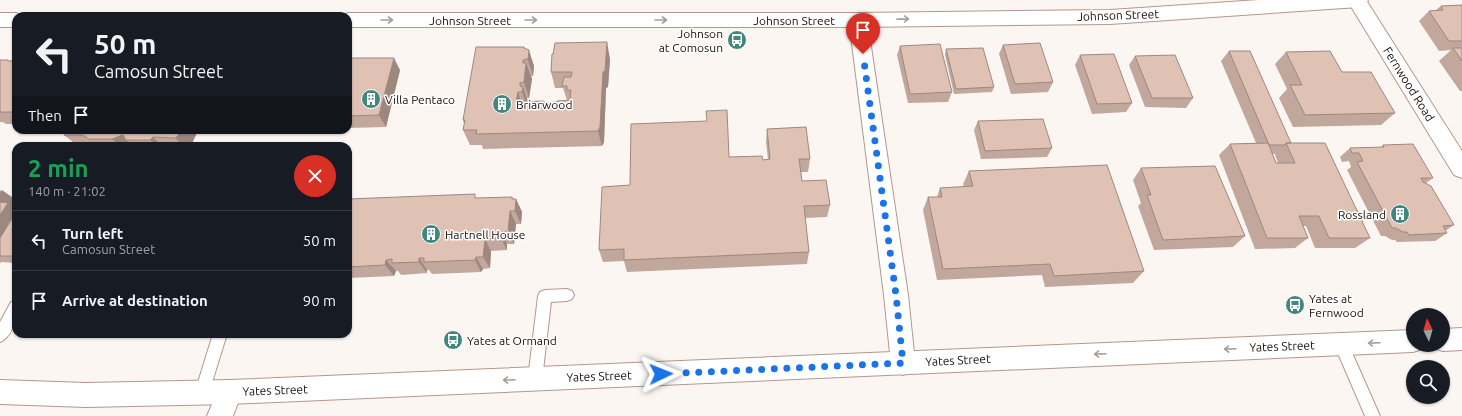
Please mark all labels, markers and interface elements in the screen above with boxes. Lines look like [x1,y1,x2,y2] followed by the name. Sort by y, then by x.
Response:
[1077,7,1159,23] street label: Johnson Street
[846,13,880,54] pin
[429,14,511,27] street label: Johnson Street
[753,14,835,27] street label: Johnson Street
[896,15,909,23] one-way arrow
[380,16,393,24] one-way arrow
[524,16,537,24] one-way arrow
[654,16,667,24] one-way arrow
[852,19,874,41] icon: arrive
[659,27,723,54] place label: Johnson at Comosun
[28,28,80,80] icon: left
[94,28,156,59] text: 50 m
[726,29,748,51] bus stop icon: Johnson at Comosun
[1381,44,1437,124] street label: Fernwood Road
[94,61,223,81] text: Camosun Street
[360,88,382,110] building icon: Villa Pentaco
[385,93,455,106] place label: Villa Pentaco
[491,93,513,115] building icon: Briarwood
[516,98,572,111] place label: Briarwood
[70,104,92,126] icon: arrive
[28,107,62,124] text: Then
[28,155,89,182] text: 2 min
[294,155,336,197] button: close
[28,184,106,198] text: 140 m · 21:02
[1389,203,1411,225] building icon: Rossland
[1338,208,1386,221] place label: Rossland
[420,223,442,245] building icon: Hartnell House
[62,225,123,242] text: Turn left
[445,228,525,241] place label: Hartnell House
[28,230,50,252] icon: left
[303,232,336,249] text: 50 m
[62,242,155,256] text: Camosun Street
[28,290,50,312] icon: arrive
[62,292,208,309] text: Arrive at destination
[303,292,336,309] text: 90 m
[1309,292,1364,319] place label: Yates at Fernwood
[1284,294,1306,316] bus stop icon: Yates at Fernwood
[1406,308,1450,352] north arrow
[1406,308,1450,404] map controls
[442,329,464,351] bus stop icon: Yates at Ormand
[467,334,557,347] place label: Yates at Ormand
[1249,338,1315,354] street label: Yates Street
[1368,339,1381,346] one-way arrow
[1224,345,1237,352] one-way arrow
[1094,350,1107,358] one-way arrow
[925,352,991,368] street label: Yates Street
[640,353,682,395] position arrow
[1406,360,1450,404] button: search
[566,368,632,384] street label: Yates Street
[503,376,516,384] one-way arrow
[242,382,308,398] street label: Yates Street

